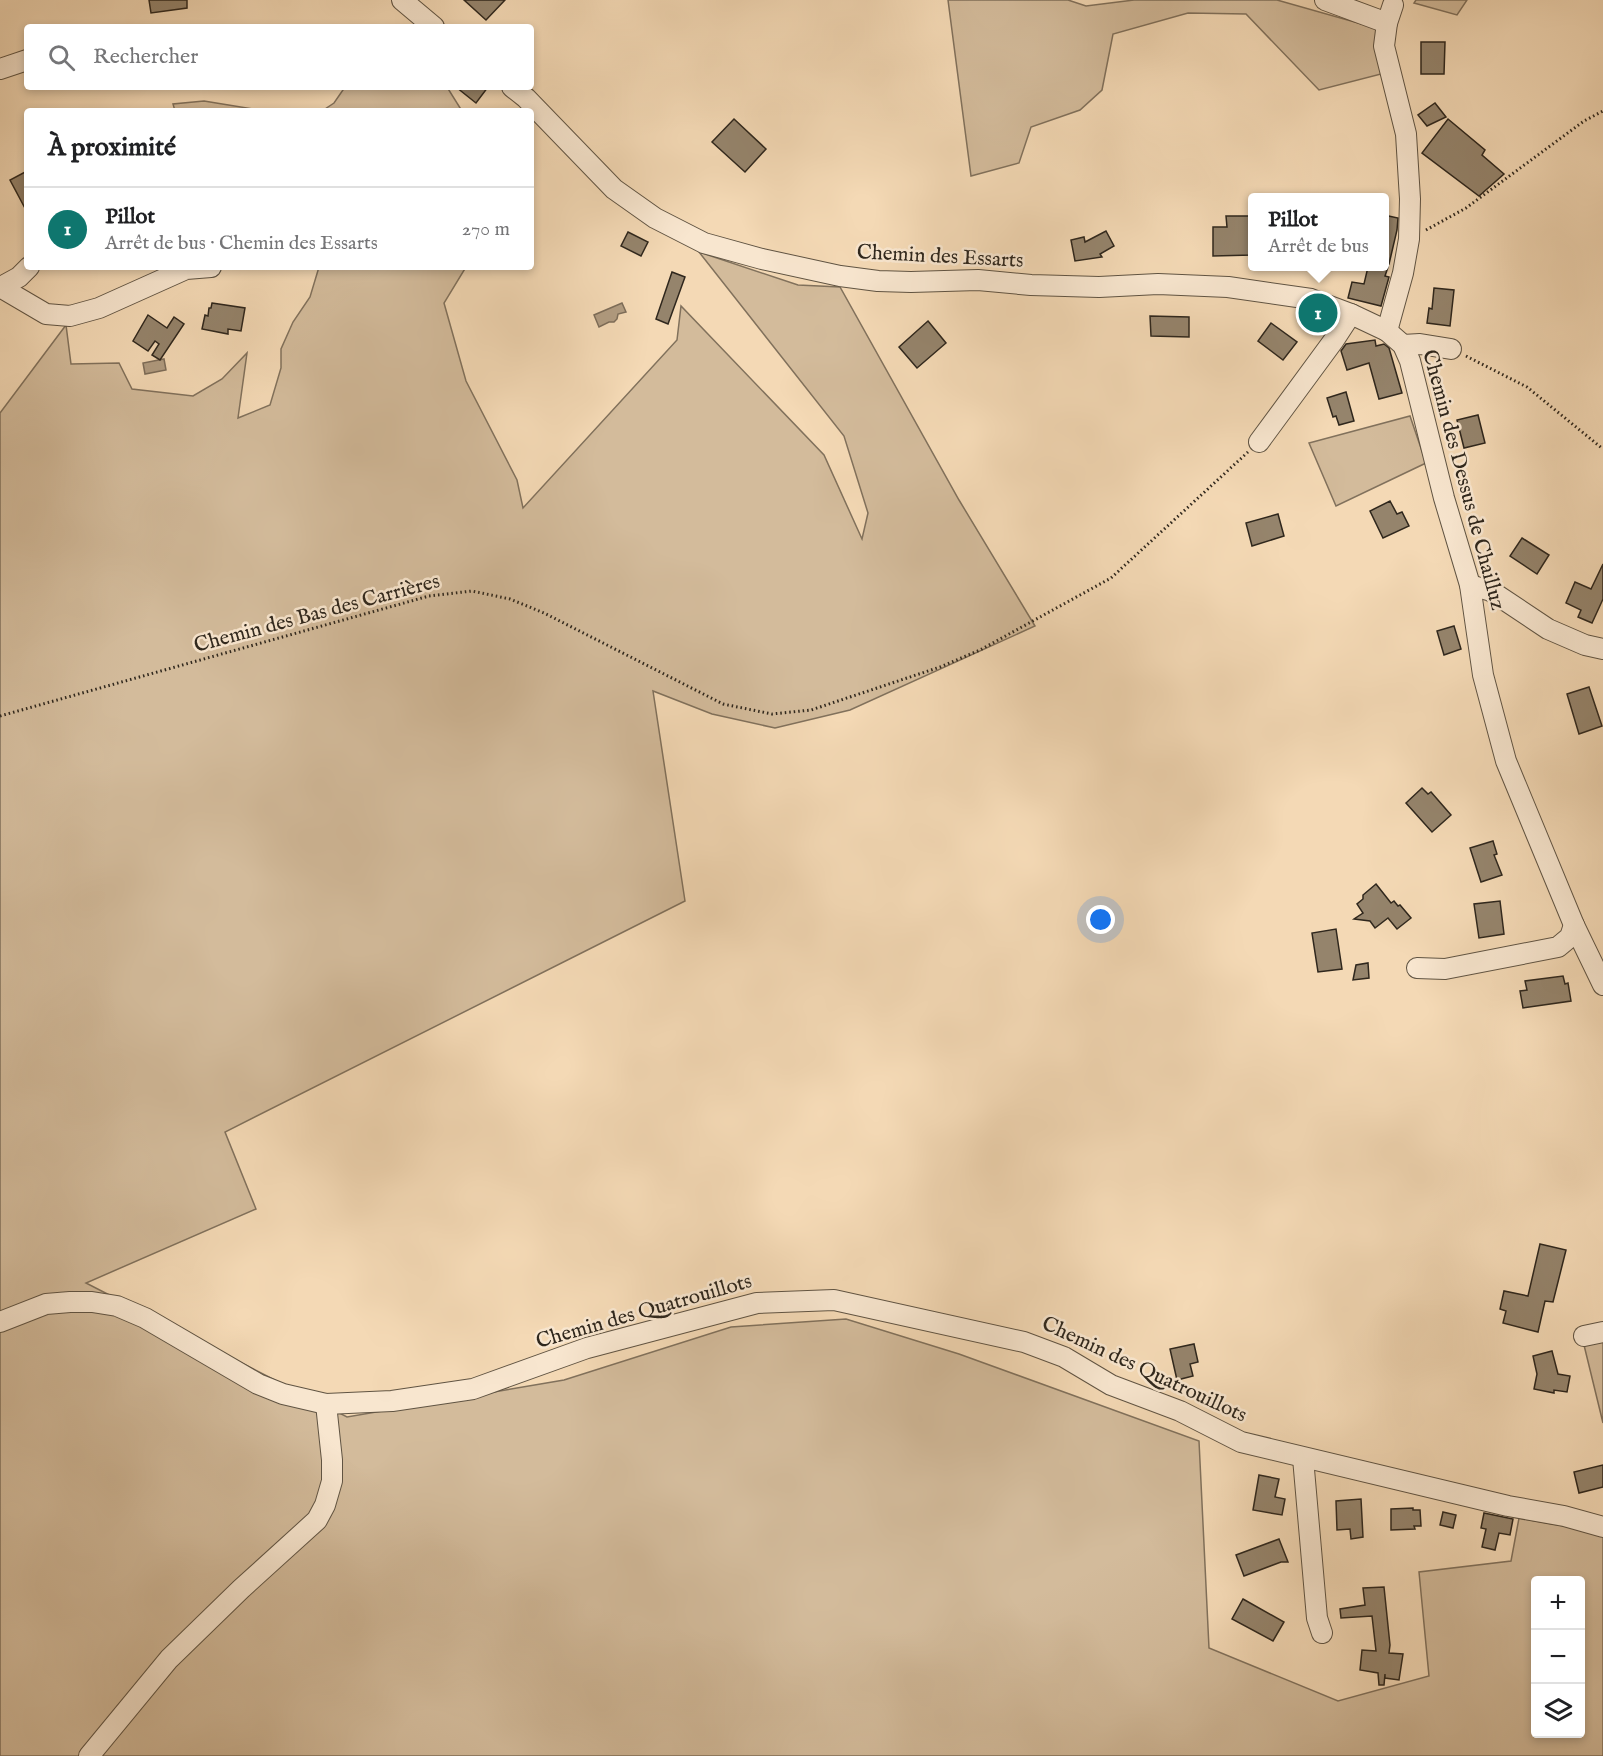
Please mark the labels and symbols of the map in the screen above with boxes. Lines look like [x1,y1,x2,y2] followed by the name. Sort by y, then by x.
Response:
[856,239,1024,275] street label: Chemin des Essarts
[1298,290,1338,336] pin: 1
[1415,347,1511,613] street label: Chemin des Dessus de Chailluz
[191,568,443,660] street label: Chemin des Bas des Carrières
[1086,905,1115,934] your location
[533,1268,755,1356] street label: Chemin des Quatrouillots
[1037,1311,1251,1429] street label: Chemin des Quatrouillots

